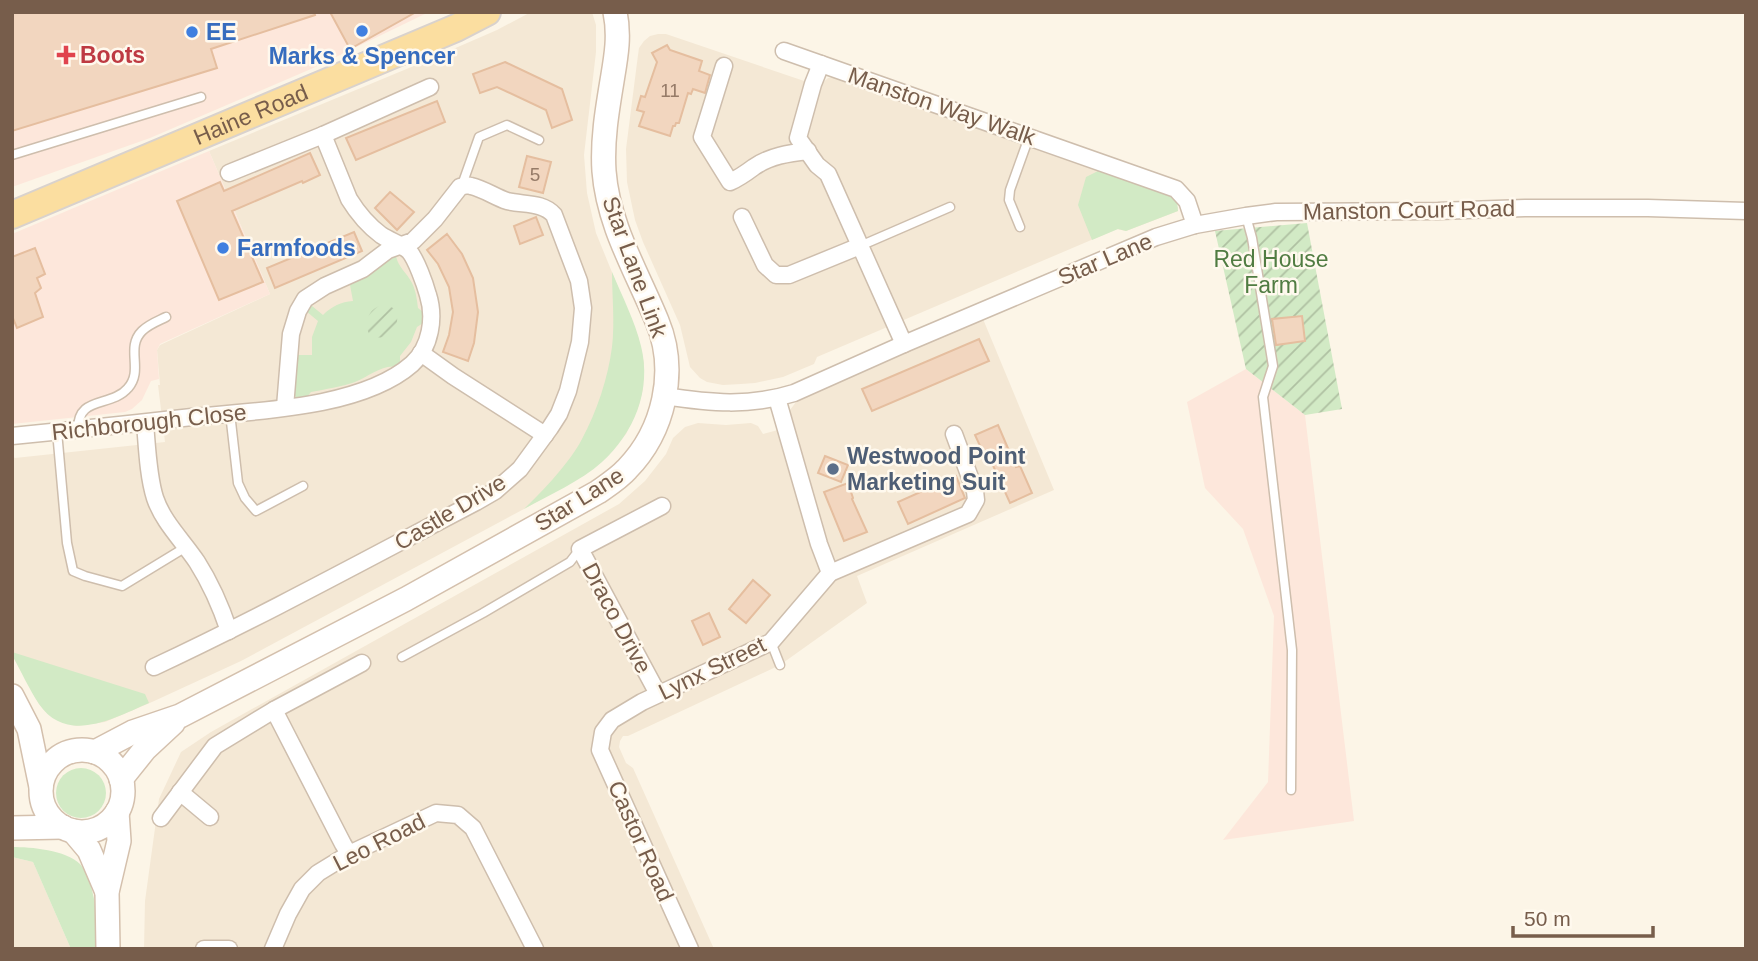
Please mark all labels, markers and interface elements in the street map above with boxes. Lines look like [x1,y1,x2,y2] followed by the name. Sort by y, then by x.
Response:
[206,19,237,45] place label: EE
[354,23,370,39] marker: Marks & Spencer
[184,24,200,40] marker: EE
[80,42,145,68] place label: Boots
[269,43,455,69] place label: Marks & Spencer
[58,47,74,63] marker: Boots
[845,62,1040,150] street label: Manston Way Walk
[190,79,312,150] street label: Haine Road
[660,80,680,101] house number: 11
[530,164,540,185] house number: 5
[597,193,673,342] street label: Star Lane Link
[1303,195,1515,225] street label: Manston Court Road
[1054,228,1156,290] street label: Star Lane
[237,235,356,261] place label: Farmfoods
[215,240,231,256] marker: Farmfoods
[1213,246,1329,298] park label: Red House Farm
[50,399,248,445] street label: Richborough Close
[847,443,1026,495] place label: Westwood Point Marketing Suit
[825,461,841,477] marker: Westwood Point Marketing Suit
[530,462,628,536] street label: Star Lane
[390,469,510,555] street label: Castle Drive
[577,558,657,678] street label: Draco Drive
[654,631,770,705] street label: Lynx Street
[603,777,679,905] street label: Castor Road
[329,808,429,876] street label: Leo Road
[1513,894,1653,938] scale bar
[1524,907,1571,930] text: 50 m

